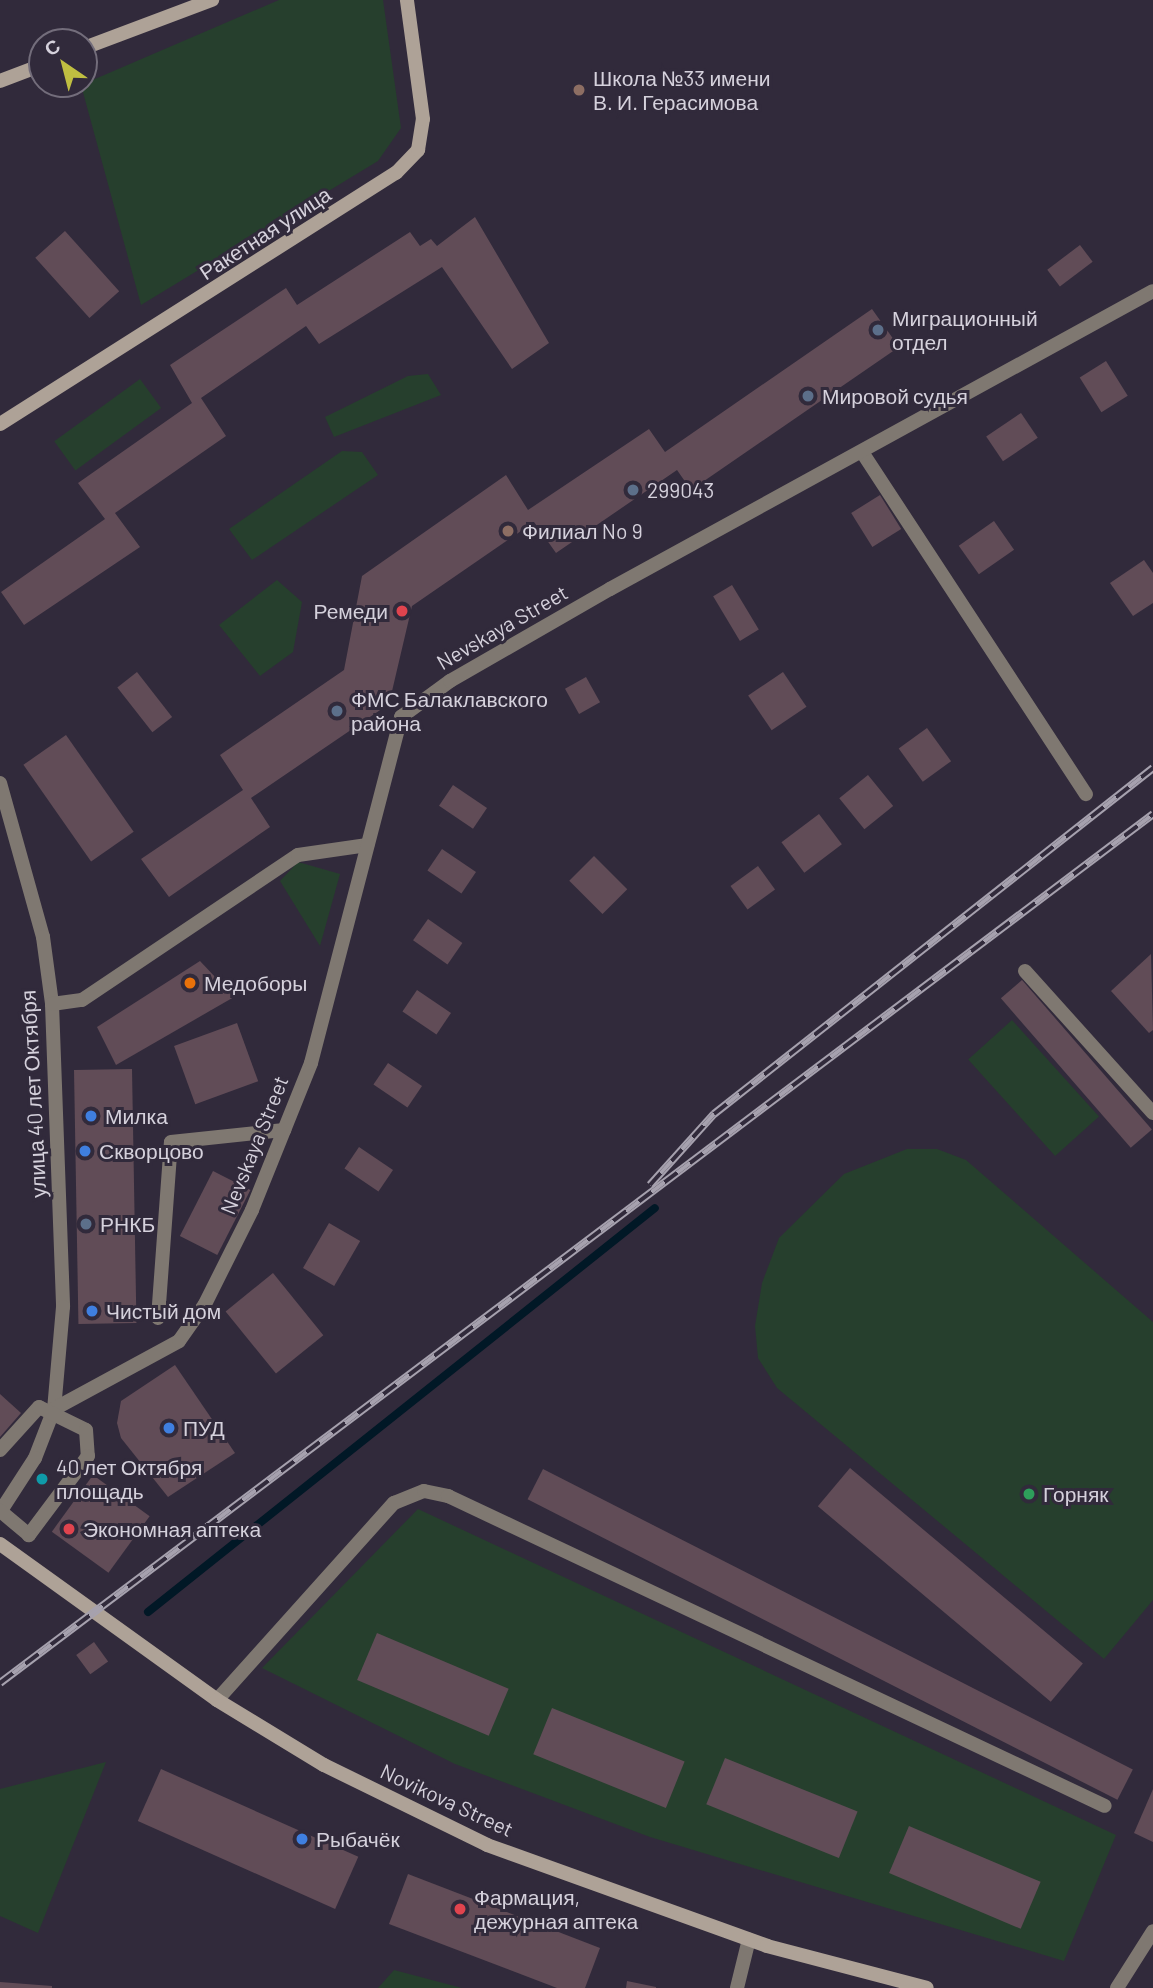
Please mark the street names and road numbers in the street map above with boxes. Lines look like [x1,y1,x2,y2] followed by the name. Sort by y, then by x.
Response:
[195,181,335,285] street label: Ракетная улица
[432,579,572,675] street label: Nevskaya Street
[15,989,51,1199] street label: улица 40 лет Октября
[215,1072,293,1218] street label: Nevskaya Street
[377,1758,517,1842] street label: Novikova Street

